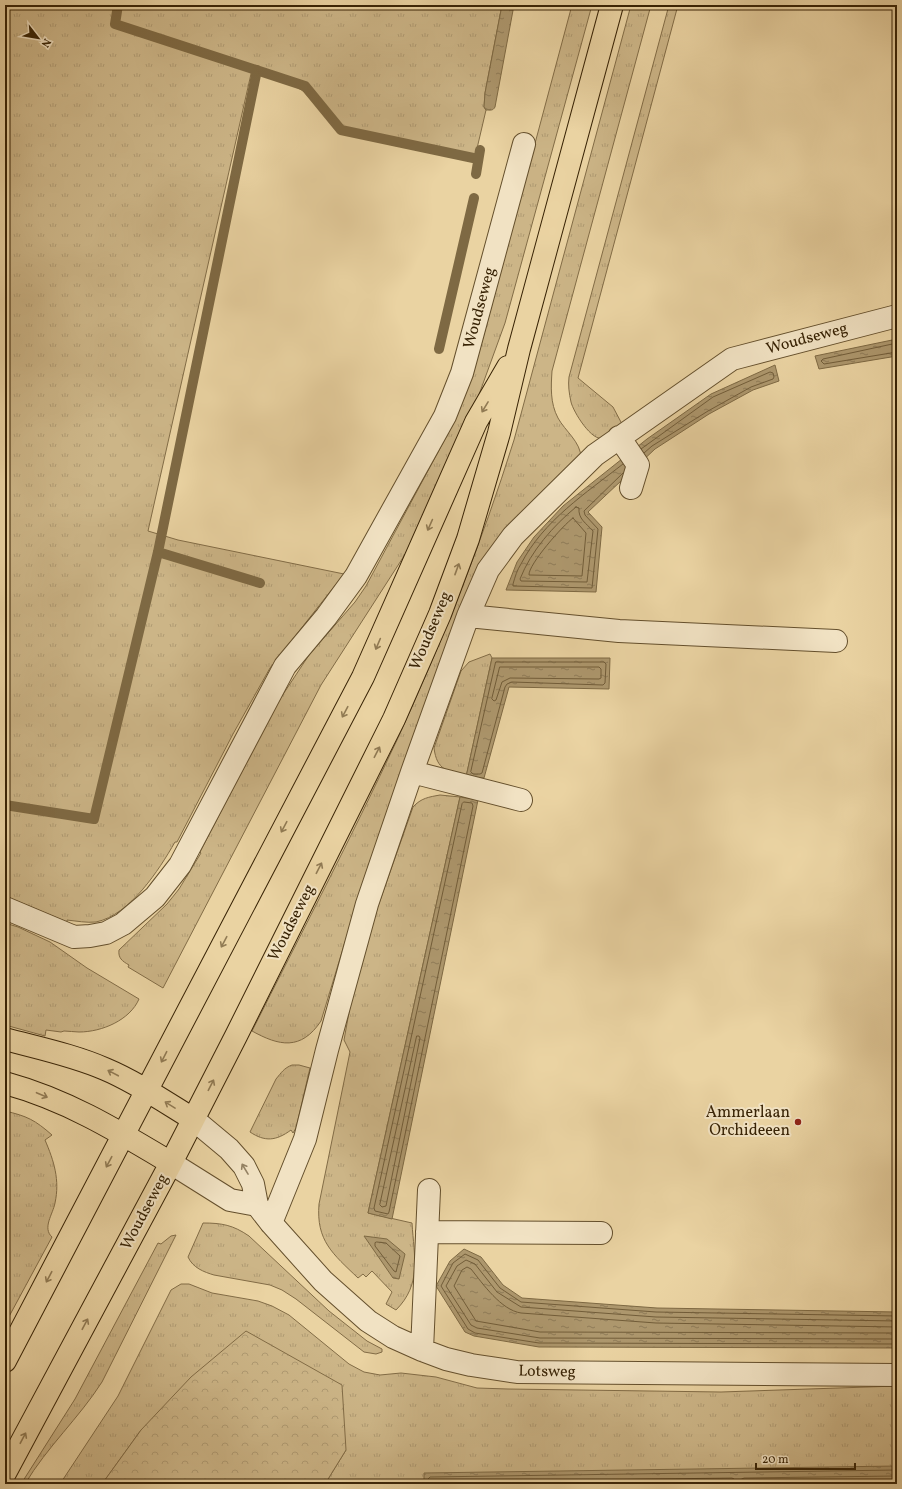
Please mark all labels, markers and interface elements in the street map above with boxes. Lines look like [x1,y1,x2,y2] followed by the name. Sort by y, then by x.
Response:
[18,18,58,58] north arrow
[37,35,54,50] text: N
[459,265,501,351] street label: Woudseweg
[764,318,850,360] street label: Woudseweg
[480,401,488,413] one-way arrow
[425,518,433,530] one-way arrow
[453,563,461,575] one-way arrow
[405,588,457,674] street label: Woudseweg
[374,637,381,649] one-way arrow
[341,706,348,718] one-way arrow
[374,746,381,758] one-way arrow
[280,821,288,833] one-way arrow
[316,863,323,875] one-way arrow
[263,881,321,965] street label: Woudseweg
[220,936,227,948] one-way arrow
[160,1051,167,1063] one-way arrow
[107,1068,119,1076] one-way arrow
[208,1079,215,1091] one-way arrow
[36,1091,48,1099] one-way arrow
[165,1101,176,1109] one-way arrow
[706,1102,790,1142] place label: Ammerlaan Orchideeen
[793,1117,803,1127] marker: Ammerlaan Orchideeen
[105,1156,112,1168] one-way arrow
[241,1164,249,1175] one-way arrow
[116,1170,174,1254] street label: Woudseweg
[45,1271,52,1283] one-way arrow
[82,1318,89,1330] one-way arrow
[518,1360,576,1384] street label: Lotsweg
[20,1433,28,1445] one-way arrow
[756,1445,855,1471] scale bar
[762,1452,789,1468] text: 20 m

